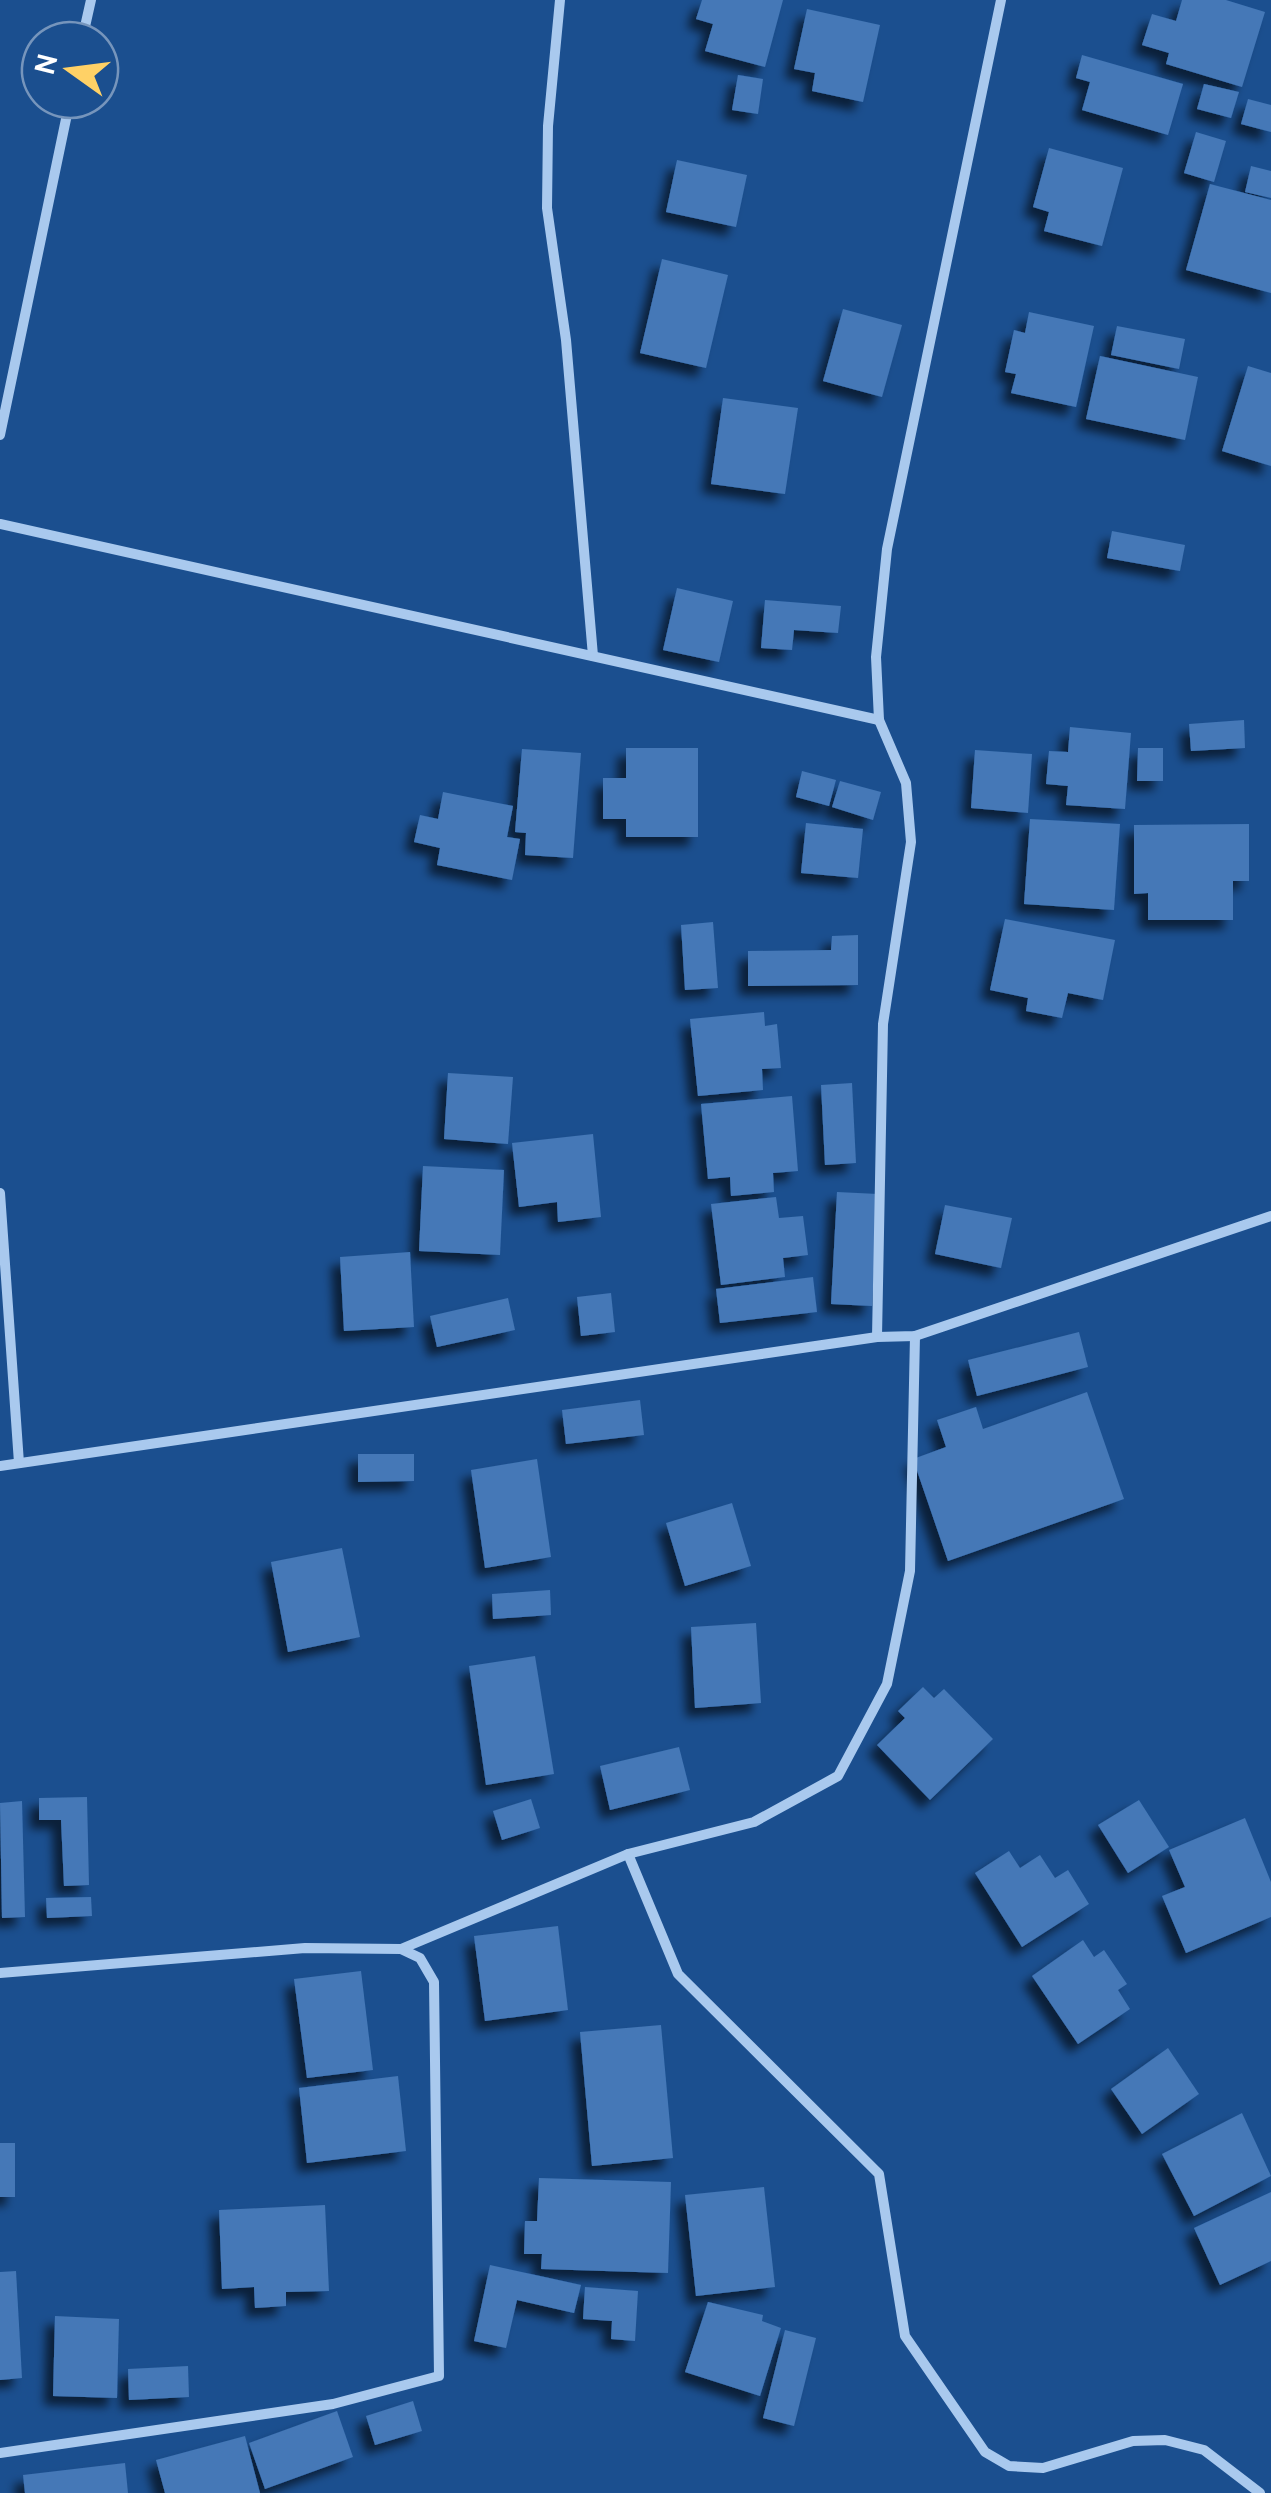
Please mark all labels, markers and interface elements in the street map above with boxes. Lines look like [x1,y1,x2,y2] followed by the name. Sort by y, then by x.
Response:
[20,20,120,120] north arrow
[27,50,65,78] text: N

